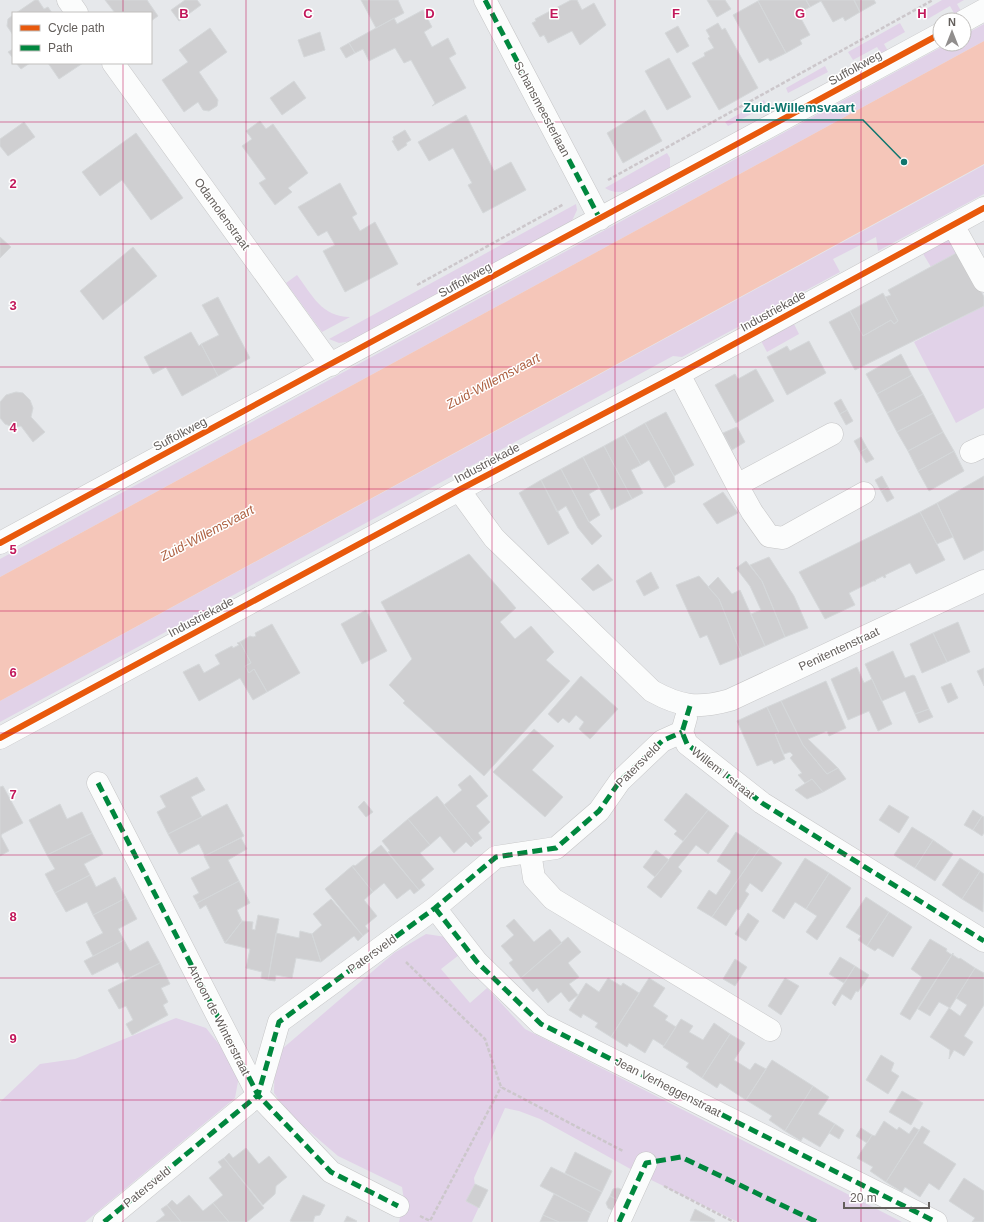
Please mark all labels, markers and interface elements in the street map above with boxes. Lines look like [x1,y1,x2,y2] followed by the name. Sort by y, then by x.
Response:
[179,6,189,21] text: B
[303,6,313,21] text: C
[425,6,435,21] text: D
[550,6,559,21] text: E
[672,6,680,21] text: F
[795,6,805,21] text: G
[917,6,927,21] text: H
[12,12,152,64] legend
[932,12,972,52] north arrow
[948,16,956,28] text: N
[48,21,105,35] text: Cycle path
[48,41,73,55] text: Path
[826,48,884,88] street label: Suffolkweg
[511,59,573,159] street label: Schansmeesterlaan
[736,95,863,120] callout: Zuid-Willemsvaart
[743,100,856,115] text: Zuid-Willemsvaart
[191,175,253,253] street label: Odamolenstraat
[9,176,17,191] text: 2
[436,260,494,300] street label: Suffolkweg
[738,287,808,335] street label: Industriekade
[9,298,17,313] text: 3
[443,349,544,412] water label: Zuid-Willemsvaart
[151,414,209,454] street label: Suffolkweg
[9,420,17,435] text: 4
[452,440,522,486] street label: Industriekade
[157,501,258,564] water label: Zuid-Willemsvaart
[9,542,17,557] text: 5
[166,594,236,640] street label: Industriekade
[796,624,882,674] street label: Penitentenstraat
[9,665,17,680] text: 6
[613,740,663,790] street label: Patersveld
[689,744,758,802] street label: Willem I straat
[9,787,17,802] text: 7
[9,909,17,924] text: 8
[345,932,399,976] street label: Patersveld
[185,962,253,1078] street label: Antoon de Winterstraat
[9,1031,17,1046] text: 9
[613,1054,724,1120] street label: Jean Verheggenstraat
[121,1164,173,1210] street label: Patersveld
[844,1184,929,1210] scale bar
[850,1191,877,1205] text: 20 m

